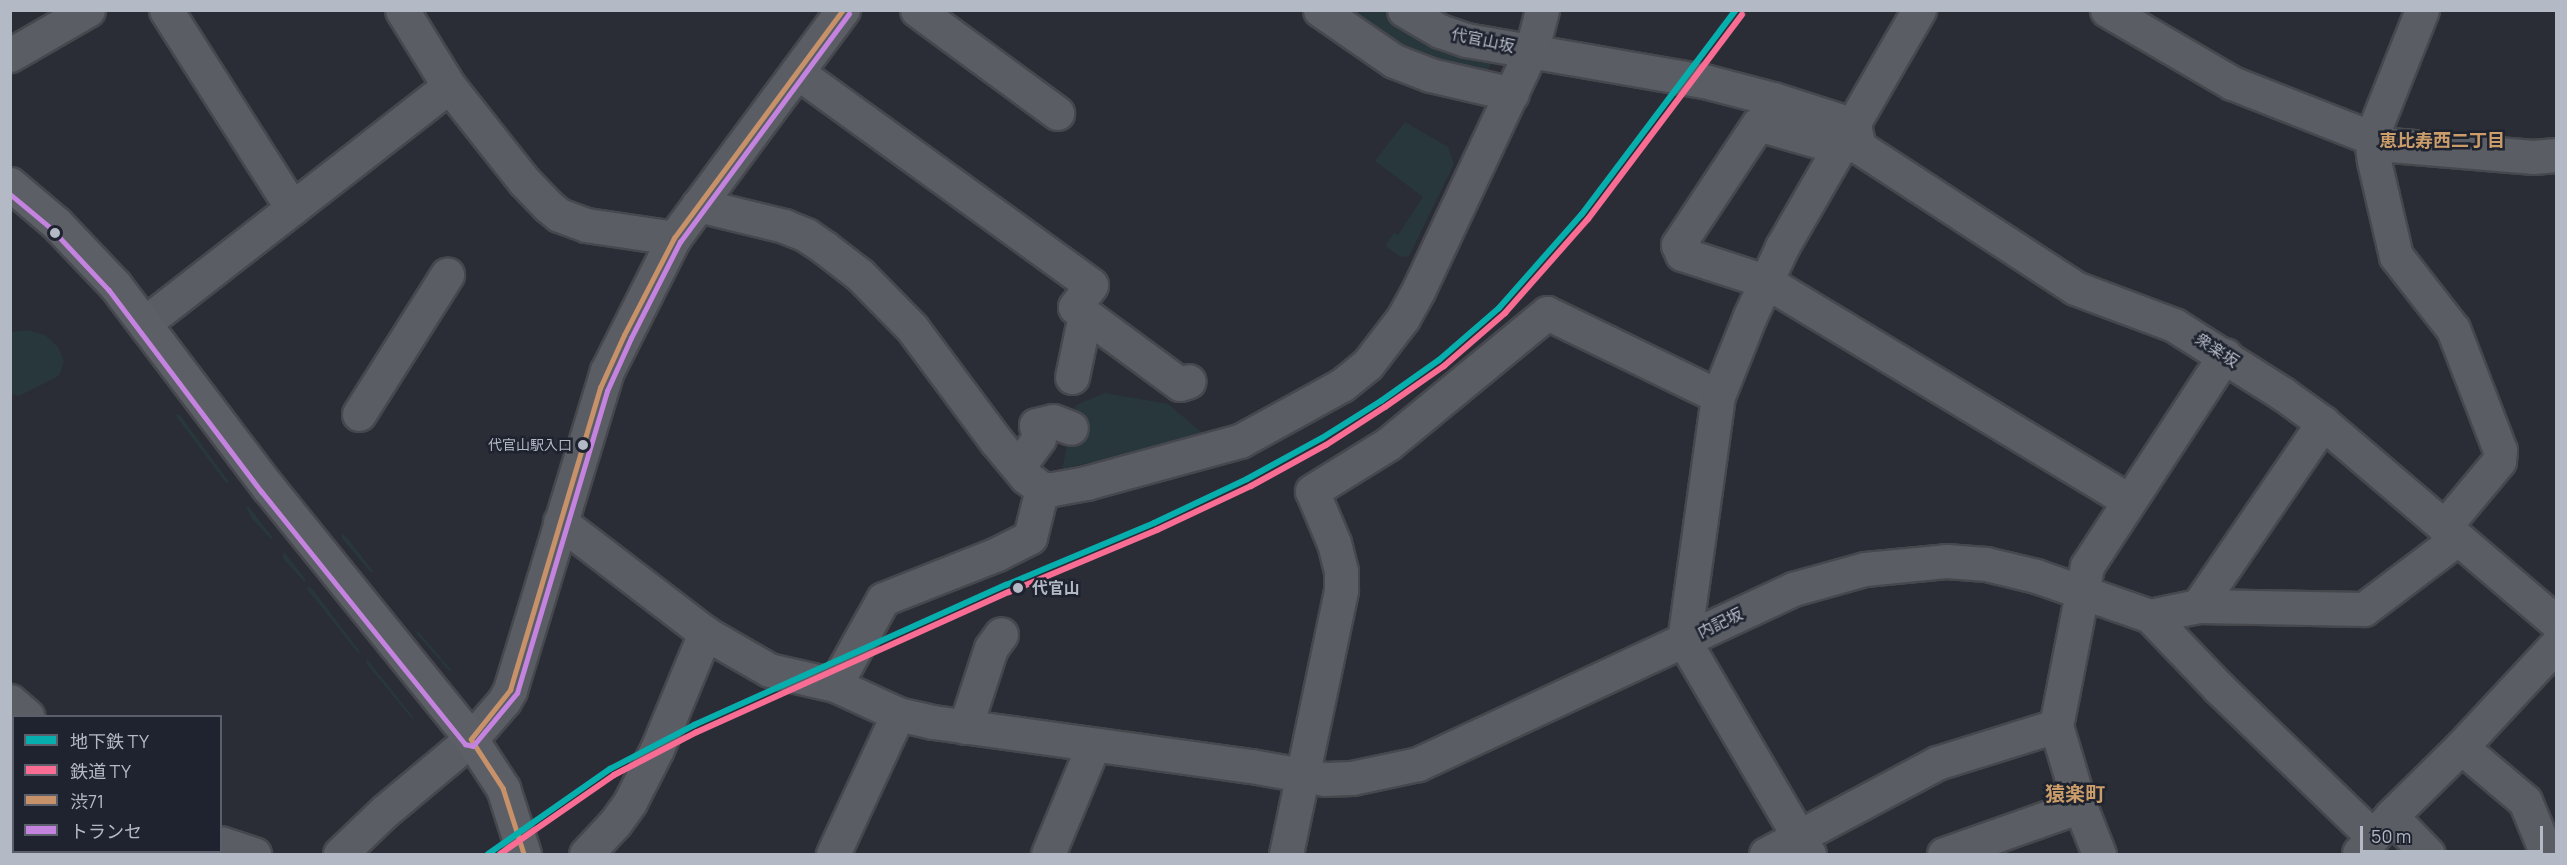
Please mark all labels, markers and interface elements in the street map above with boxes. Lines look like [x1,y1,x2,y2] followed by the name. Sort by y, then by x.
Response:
[1450,24,1516,56] street label: 代官山坂
[2379,129,2505,151] district label: 恵比寿西二丁目
[49,227,61,239] unlabelled marker
[2192,329,2242,371] street label: 衆楽坂
[488,437,572,453] place label: 代官山駅入口
[577,439,589,451] marker: 代官山駅入口
[1032,578,1080,598] place label: 代官山
[1009,579,1027,597] marker: 代官山
[1694,604,1746,642] street label: 内記坂
[12,715,222,853] legend
[70,729,149,753] text: 地下鉄 TY
[70,759,131,783] text: 鉄道 TY
[2045,781,2105,805] district label: 猿楽町
[70,789,104,813] text: 渋71
[2363,814,2546,852] scale bar
[70,819,142,843] text: トランセ
[2371,824,2411,848] text: 50 m

